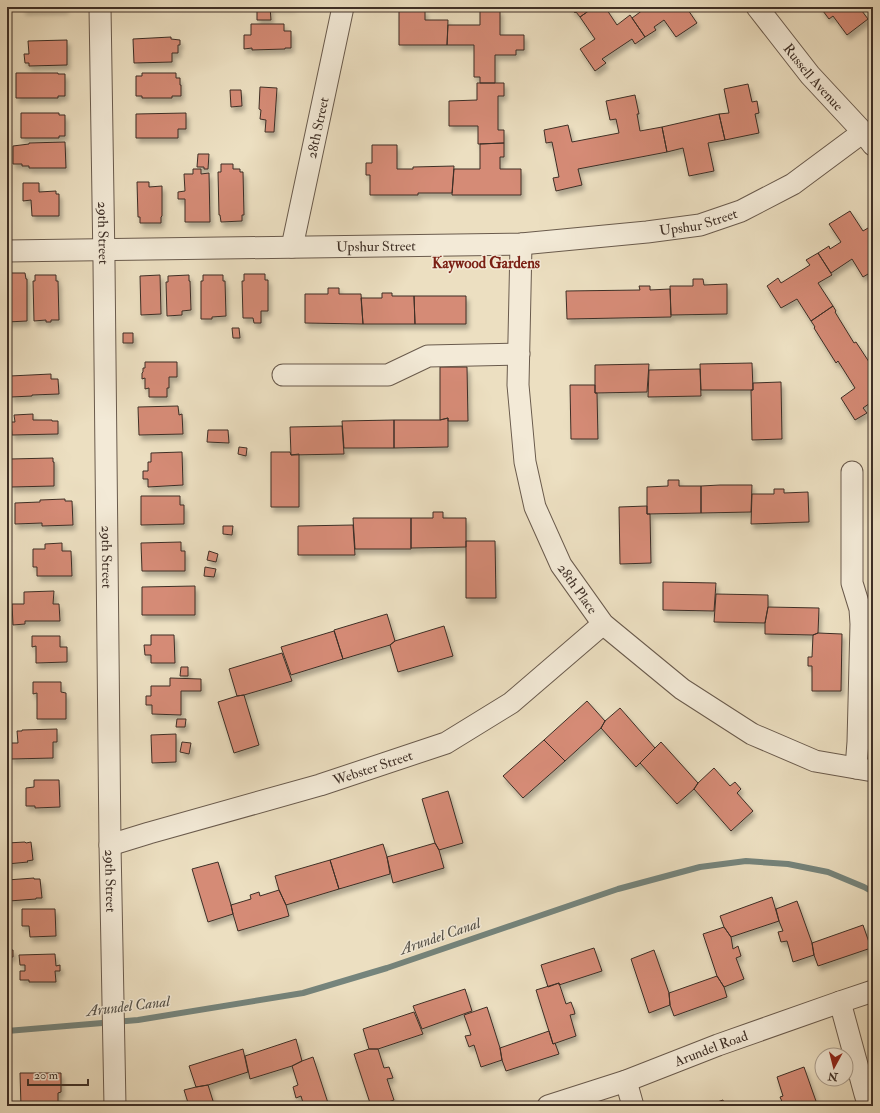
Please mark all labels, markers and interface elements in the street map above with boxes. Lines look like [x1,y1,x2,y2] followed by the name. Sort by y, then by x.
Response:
[780,40,847,115] street label: Russell Avenue
[303,95,333,160] street label: 28th Street
[94,201,112,265] street label: 29th Street
[658,205,740,239] street label: Upshur Street
[336,237,416,256] street label: Upshur Street
[432,254,540,274] district label: Kaywood Gardens
[98,525,115,589] street label: 29th Street
[554,561,601,617] street label: 28th Place
[330,747,415,789] street label: Webster Street
[101,849,119,913] street label: 29th Street
[396,913,484,960] water label: Arundel Canal
[83,992,172,1021] water label: Arundel Canal
[671,1027,750,1071] street label: Arundel Road
[814,1047,854,1087] north arrow
[28,1061,88,1087] scale bar
[34,1068,59,1083] text: 20 m
[826,1069,840,1084] text: N

